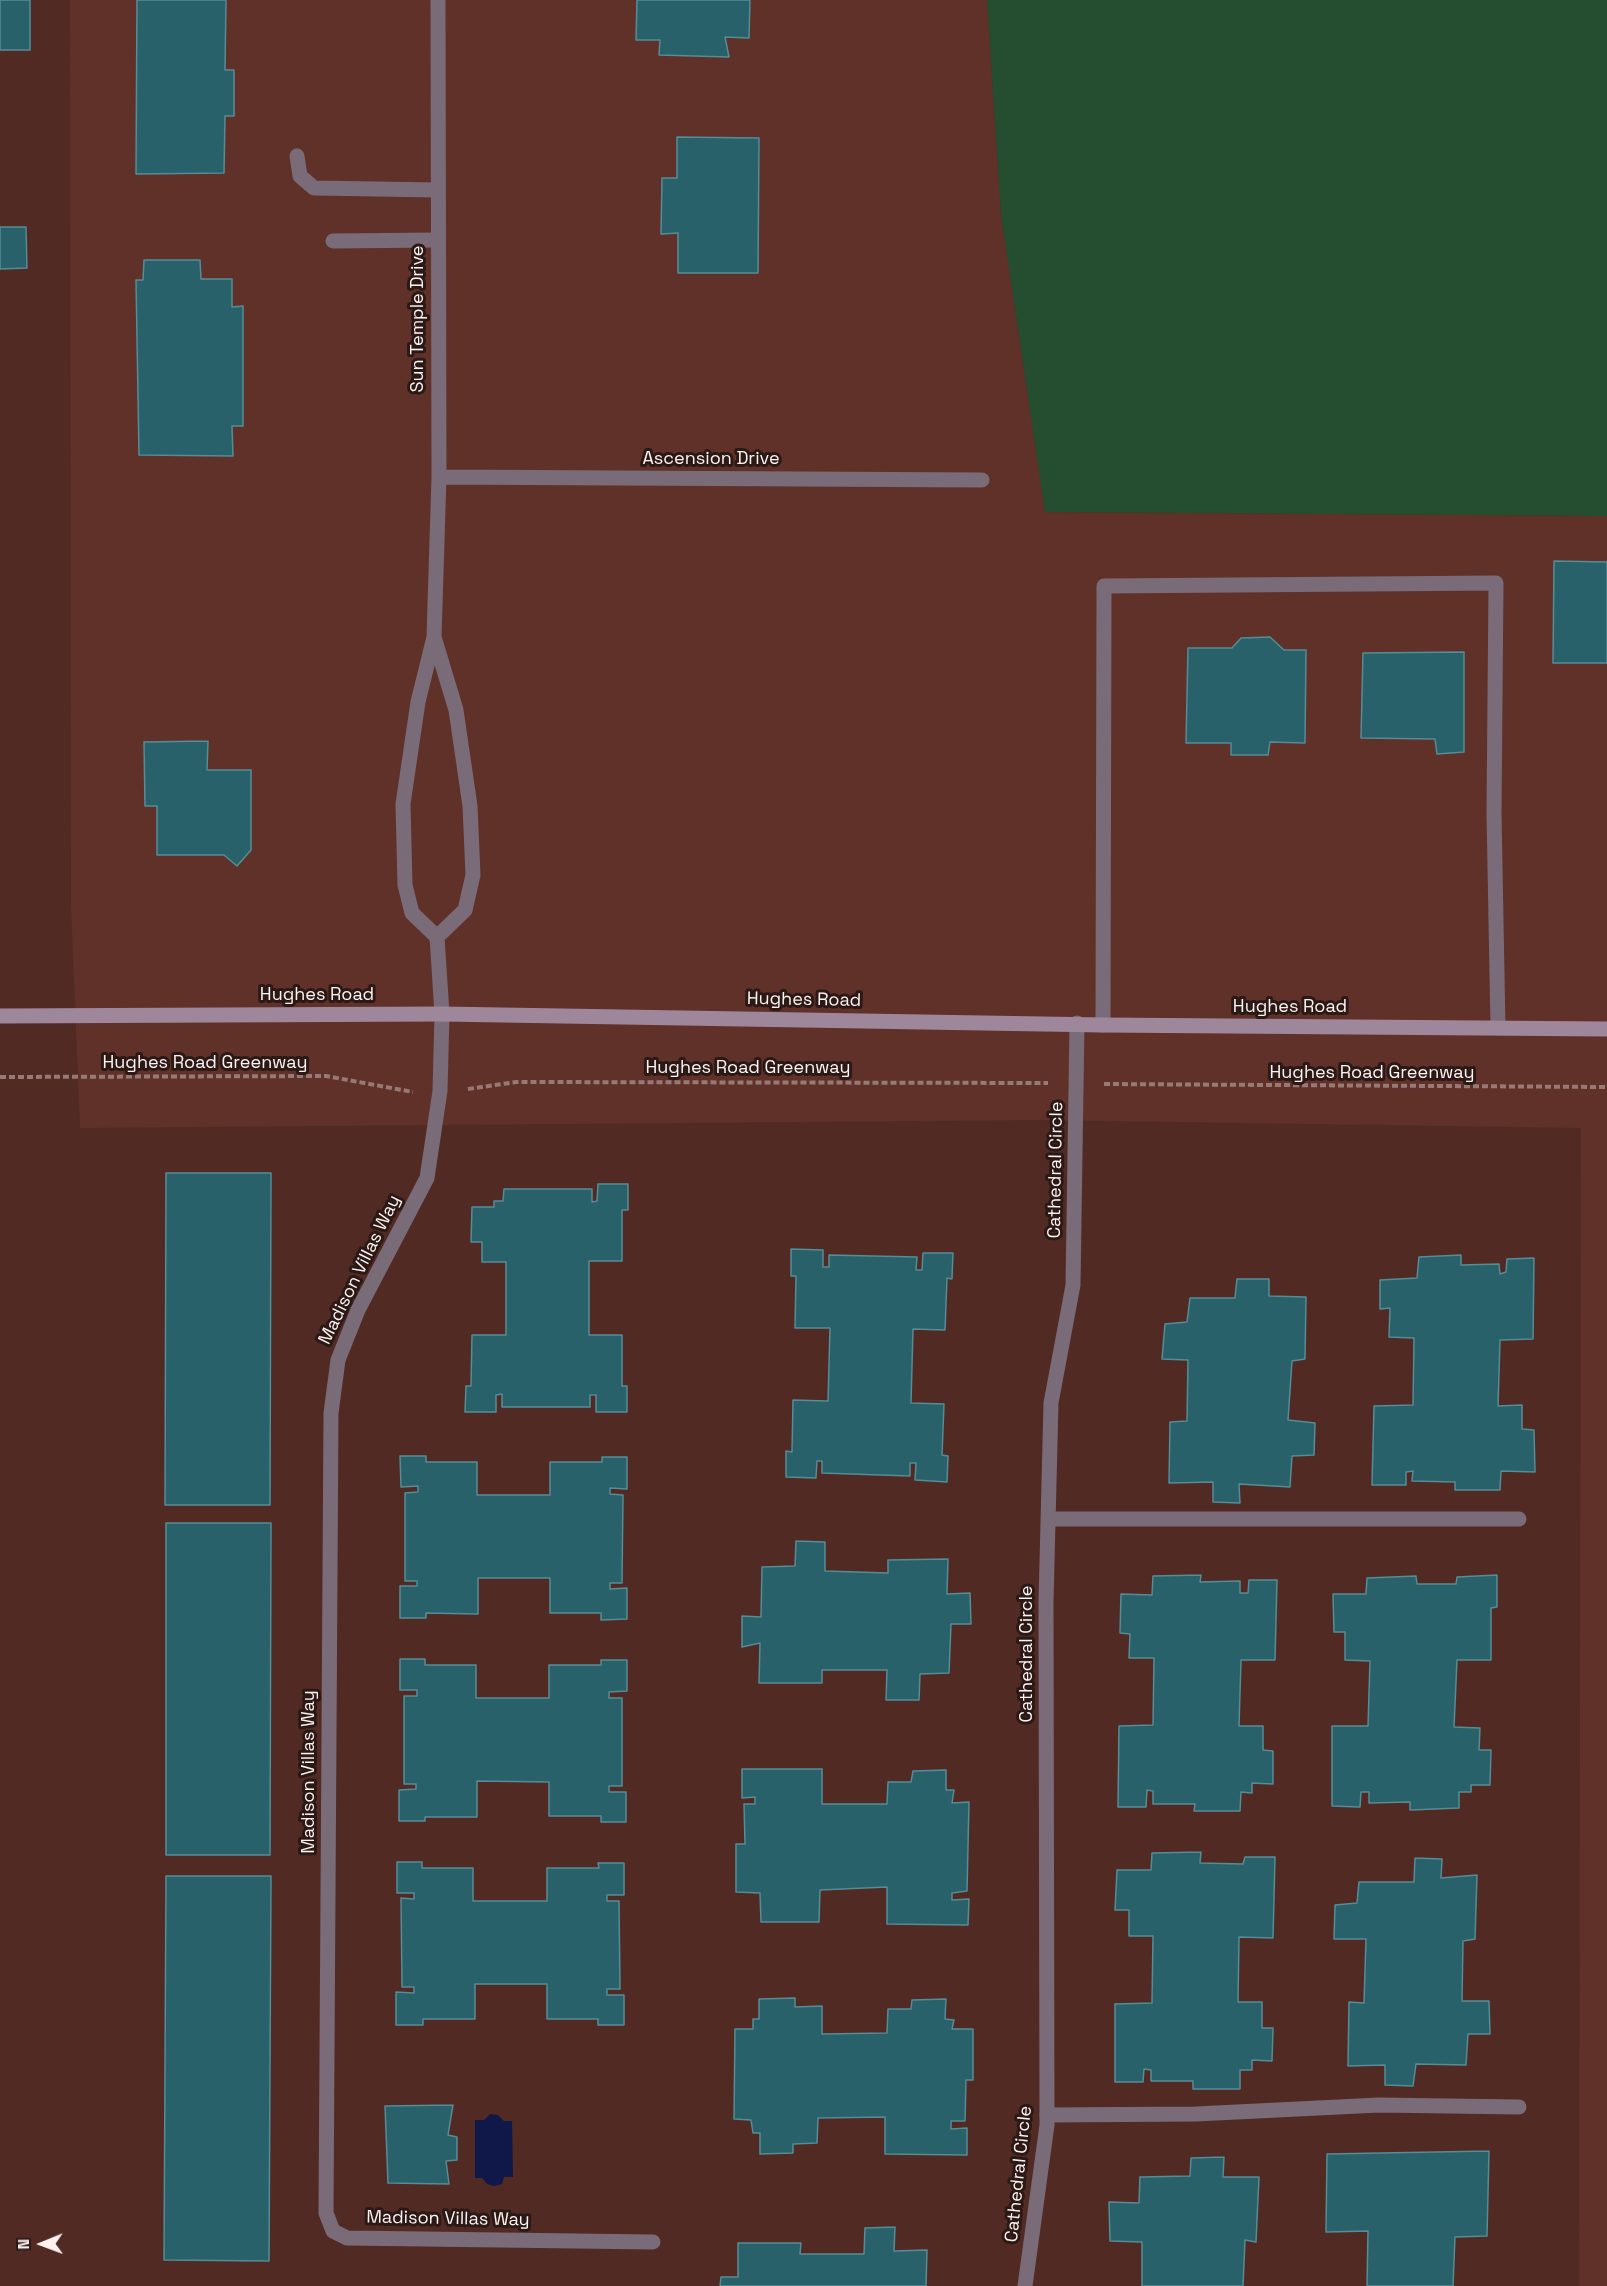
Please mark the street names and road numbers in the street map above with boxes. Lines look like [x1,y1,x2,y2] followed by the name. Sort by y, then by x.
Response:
[407,245,429,393] street label: Sun Temple Drive
[642,448,780,470] street label: Ascension Drive
[260,984,374,1006] street label: Hughes Road
[747,988,861,1012] street label: Hughes Road
[1233,996,1347,1018] street label: Hughes Road
[103,1052,307,1074] street label: Hughes Road Greenway
[646,1057,850,1079] street label: Hughes Road Greenway
[1270,1062,1474,1084] street label: Hughes Road Greenway
[1044,1101,1068,1239] street label: Cathedral Circle
[314,1192,406,1348] street label: Madison Villas Way
[1016,1585,1038,1723] street label: Cathedral Circle
[298,1690,320,1854] street label: Madison Villas Way
[1001,2105,1037,2243] street label: Cathedral Circle
[366,2207,530,2231] street label: Madison Villas Way

